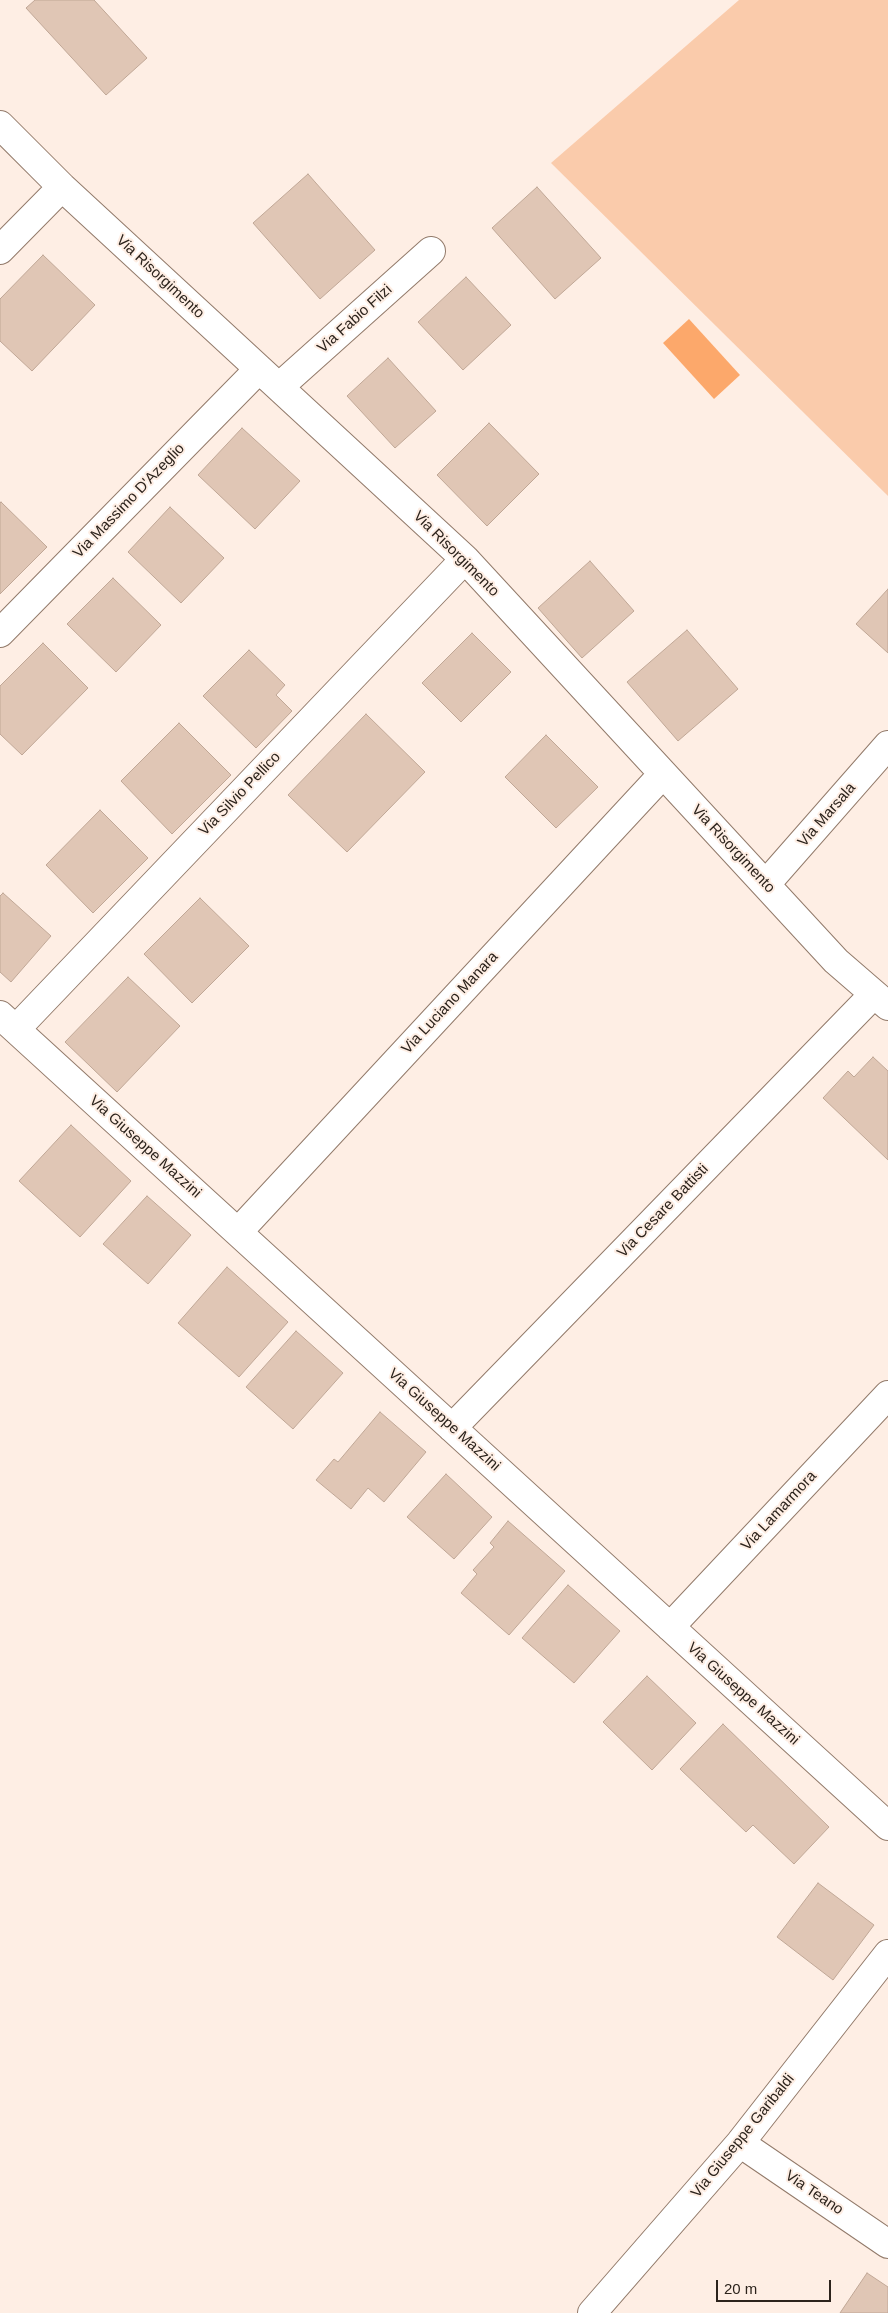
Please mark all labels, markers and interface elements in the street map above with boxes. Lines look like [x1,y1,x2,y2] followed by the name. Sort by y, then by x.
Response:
[112,232,208,322] street label: Via Risorgimento
[314,281,396,357] street label: Via Fabio Filzi
[70,440,188,562] street label: Via Massimo D'Azeglio
[409,507,503,601] street label: Via Risorgimento
[195,748,285,840] street label: Via Silvio Pellico
[794,779,860,851] street label: Via Marsala
[688,801,778,897] street label: Via Risorgimento
[398,948,502,1058] street label: Via Luciano Manara
[85,1092,205,1202] street label: Via Giuseppe Mazzini
[614,1160,712,1262] street label: Via Cesare Battisti
[384,1365,504,1475] street label: Via Giuseppe Mazzini
[738,1467,820,1555] street label: Via Lamarmora
[683,1639,803,1749] street label: Via Giuseppe Mazzini
[688,2071,798,2201] street label: Via Giuseppe Garibaldi
[781,2167,847,2219] street label: Via Teano
[718,2270,833,2302] scale bar
[724,2280,757,2297] text: 20 m

